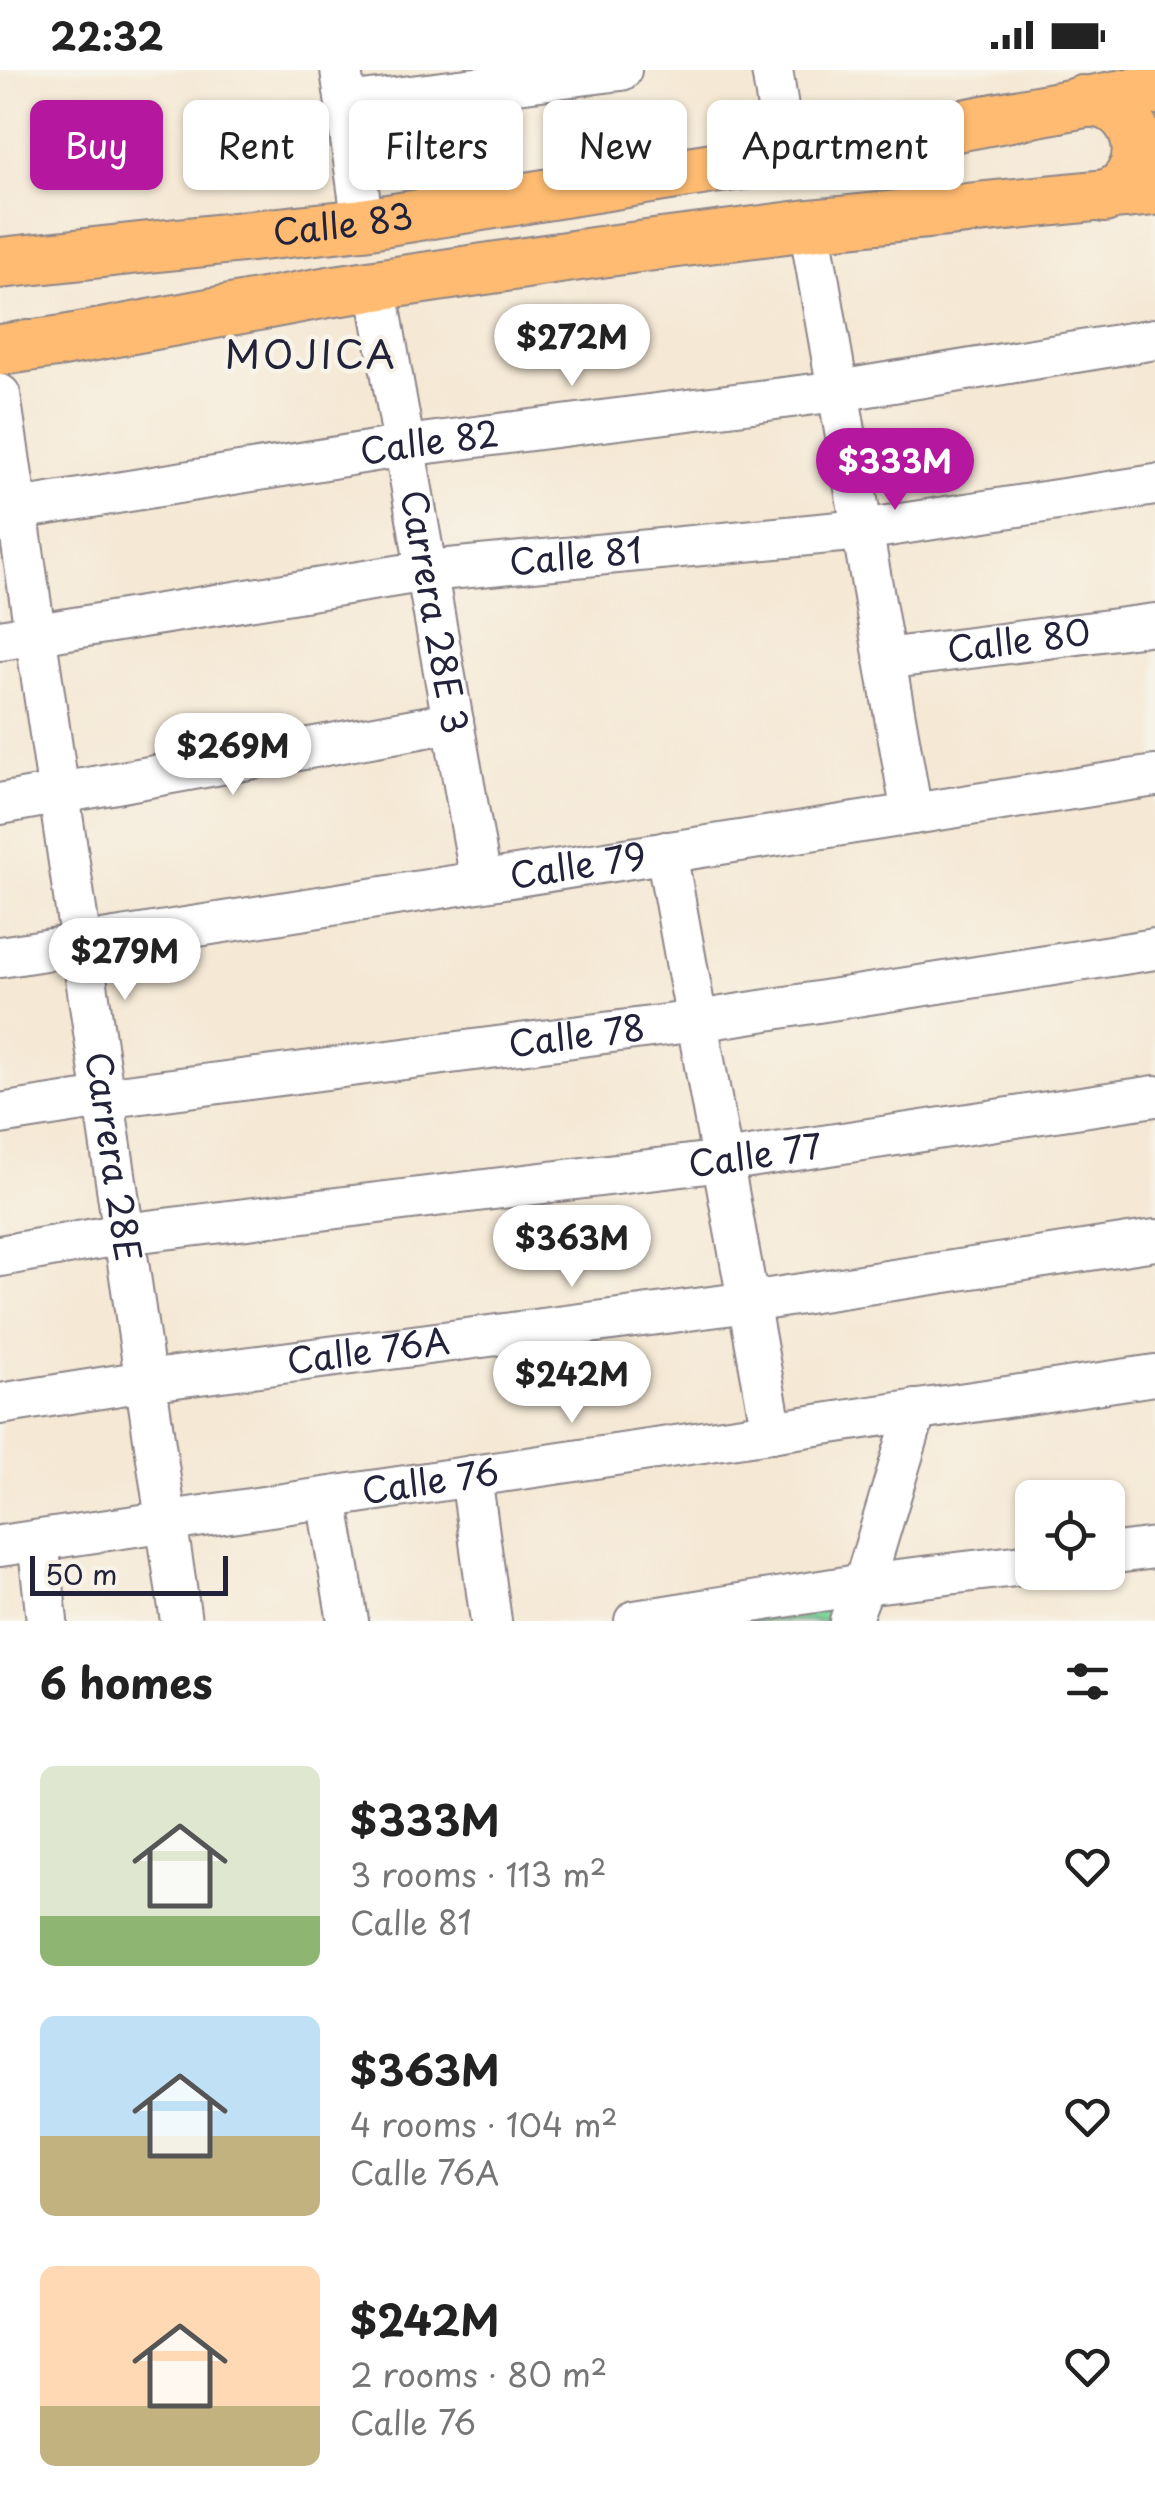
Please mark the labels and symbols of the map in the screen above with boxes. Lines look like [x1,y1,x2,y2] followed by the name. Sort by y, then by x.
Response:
[270,187,416,258] street label: Calle 83
[502,304,642,389] pin: $272M
[225,325,397,382] district label: MOJICA
[356,405,502,477] street label: Calle 82
[825,428,965,513] pin: $333M
[389,485,484,738] street label: Carrera 28E 3
[507,522,645,587] street label: Calle 81
[944,604,1093,675] street label: Calle 80
[163,713,303,798] pin: $269M
[506,827,650,901] street label: Calle 79
[55,918,195,1003] pin: $279M
[505,999,648,1069] street label: Calle 78
[73,1048,157,1265] street label: Carrera 28E
[685,1117,826,1189] street label: Calle 77
[502,1205,642,1290] pin: $363M
[283,1312,452,1386] street label: Calle 76A
[502,1341,642,1426] pin: $242M
[358,1444,502,1516] street label: Calle 76
[30,1551,228,1596] scale bar

